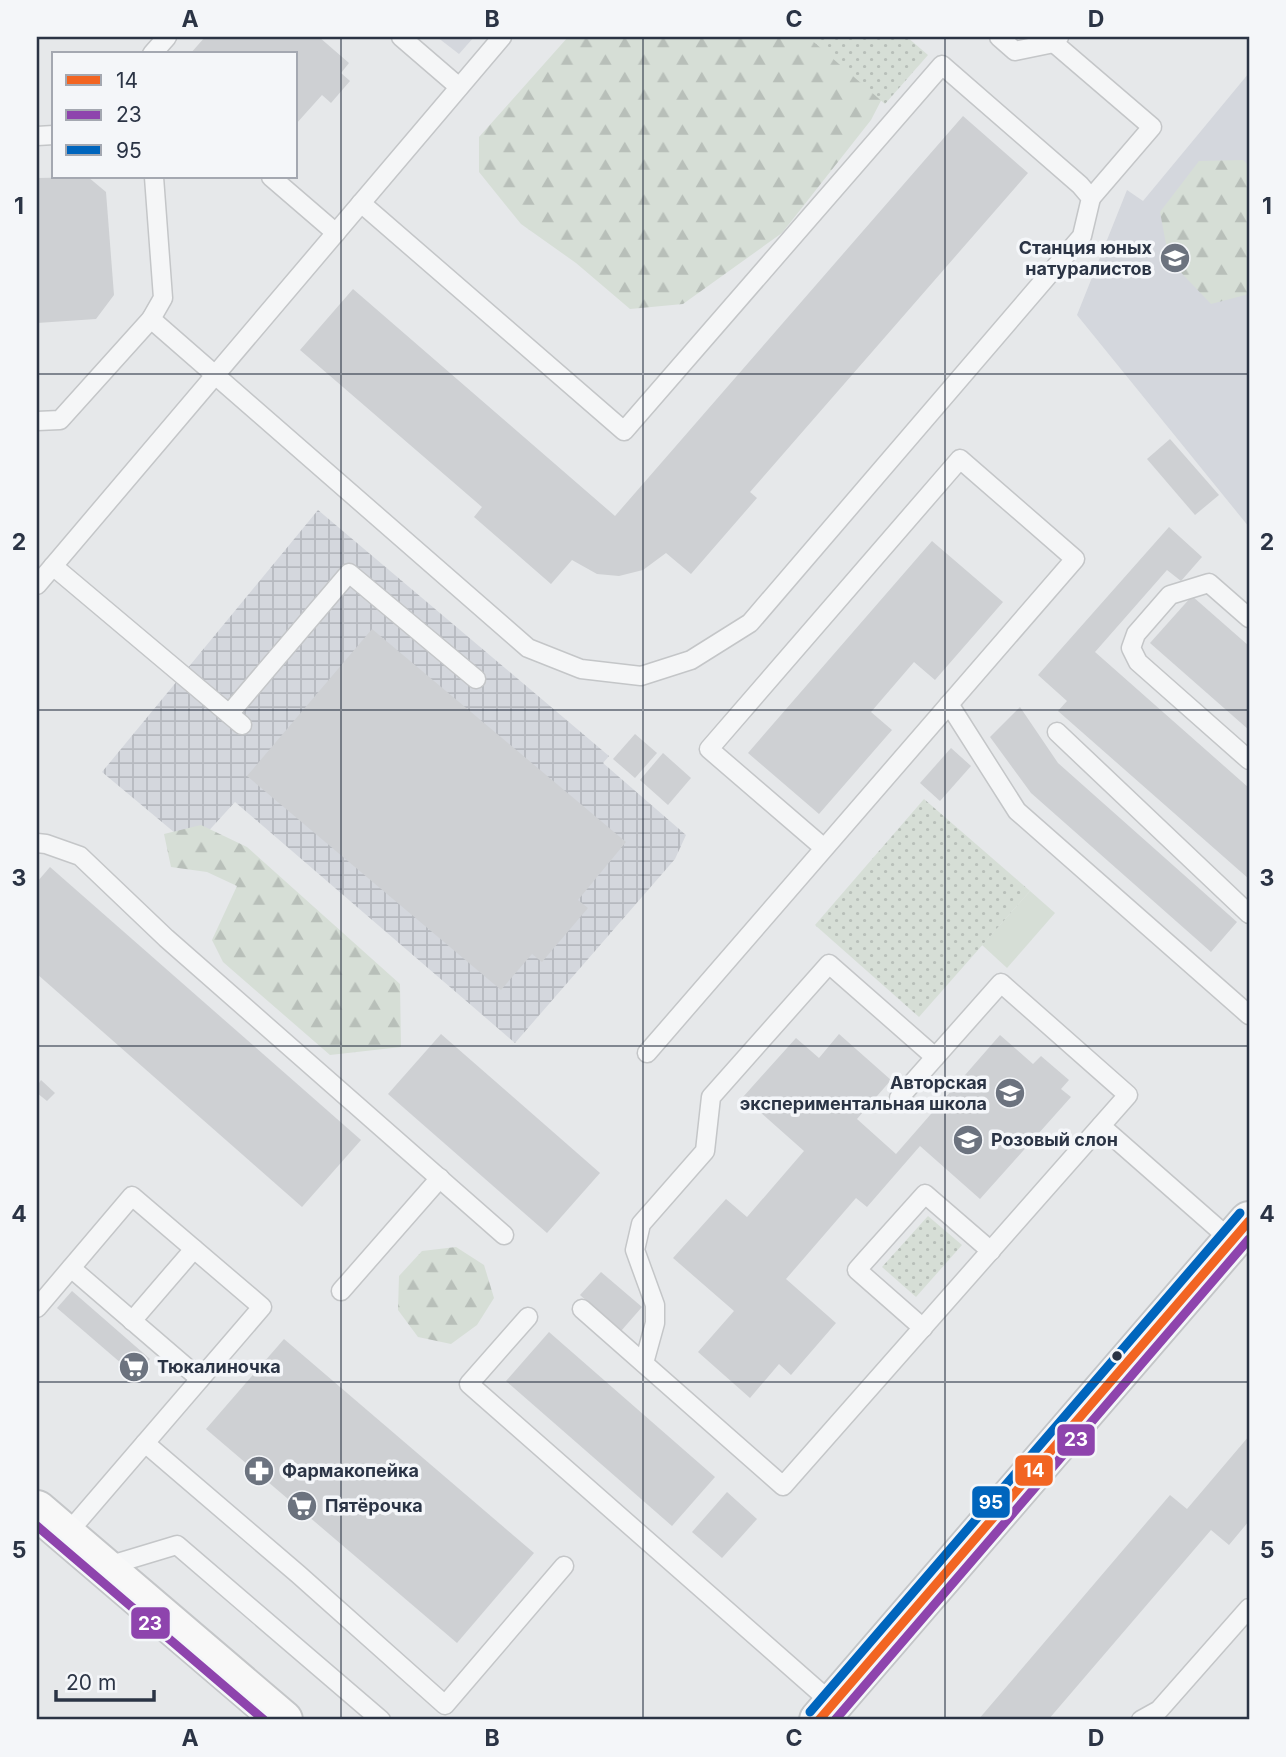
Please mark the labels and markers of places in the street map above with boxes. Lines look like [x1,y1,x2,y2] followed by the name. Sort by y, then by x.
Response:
[1019,237,1153,279] place label: Станция юных натуралистов
[1158,241,1192,275] school or university icon: Станция юных натуралистов
[740,1072,987,1114] place label: Авторская экспериментальная школа
[993,1076,1027,1110] school or university icon: Авторская экспериментальная школа
[951,1123,985,1157] school or university icon: Розовый слон
[991,1129,1118,1150] place label: Розовый слон
[1110,1349,1124,1363] unlabelled marker
[117,1350,151,1384] supermarket icon: Тюкалиночка
[157,1356,281,1377] place label: Тюкалиночка
[242,1454,276,1488] pharmacy icon: Фармакопейка
[282,1460,419,1481] place label: Фармакопейка
[285,1489,319,1523] supermarket icon: Пятёрочка
[325,1495,423,1516] place label: Пятёрочка

